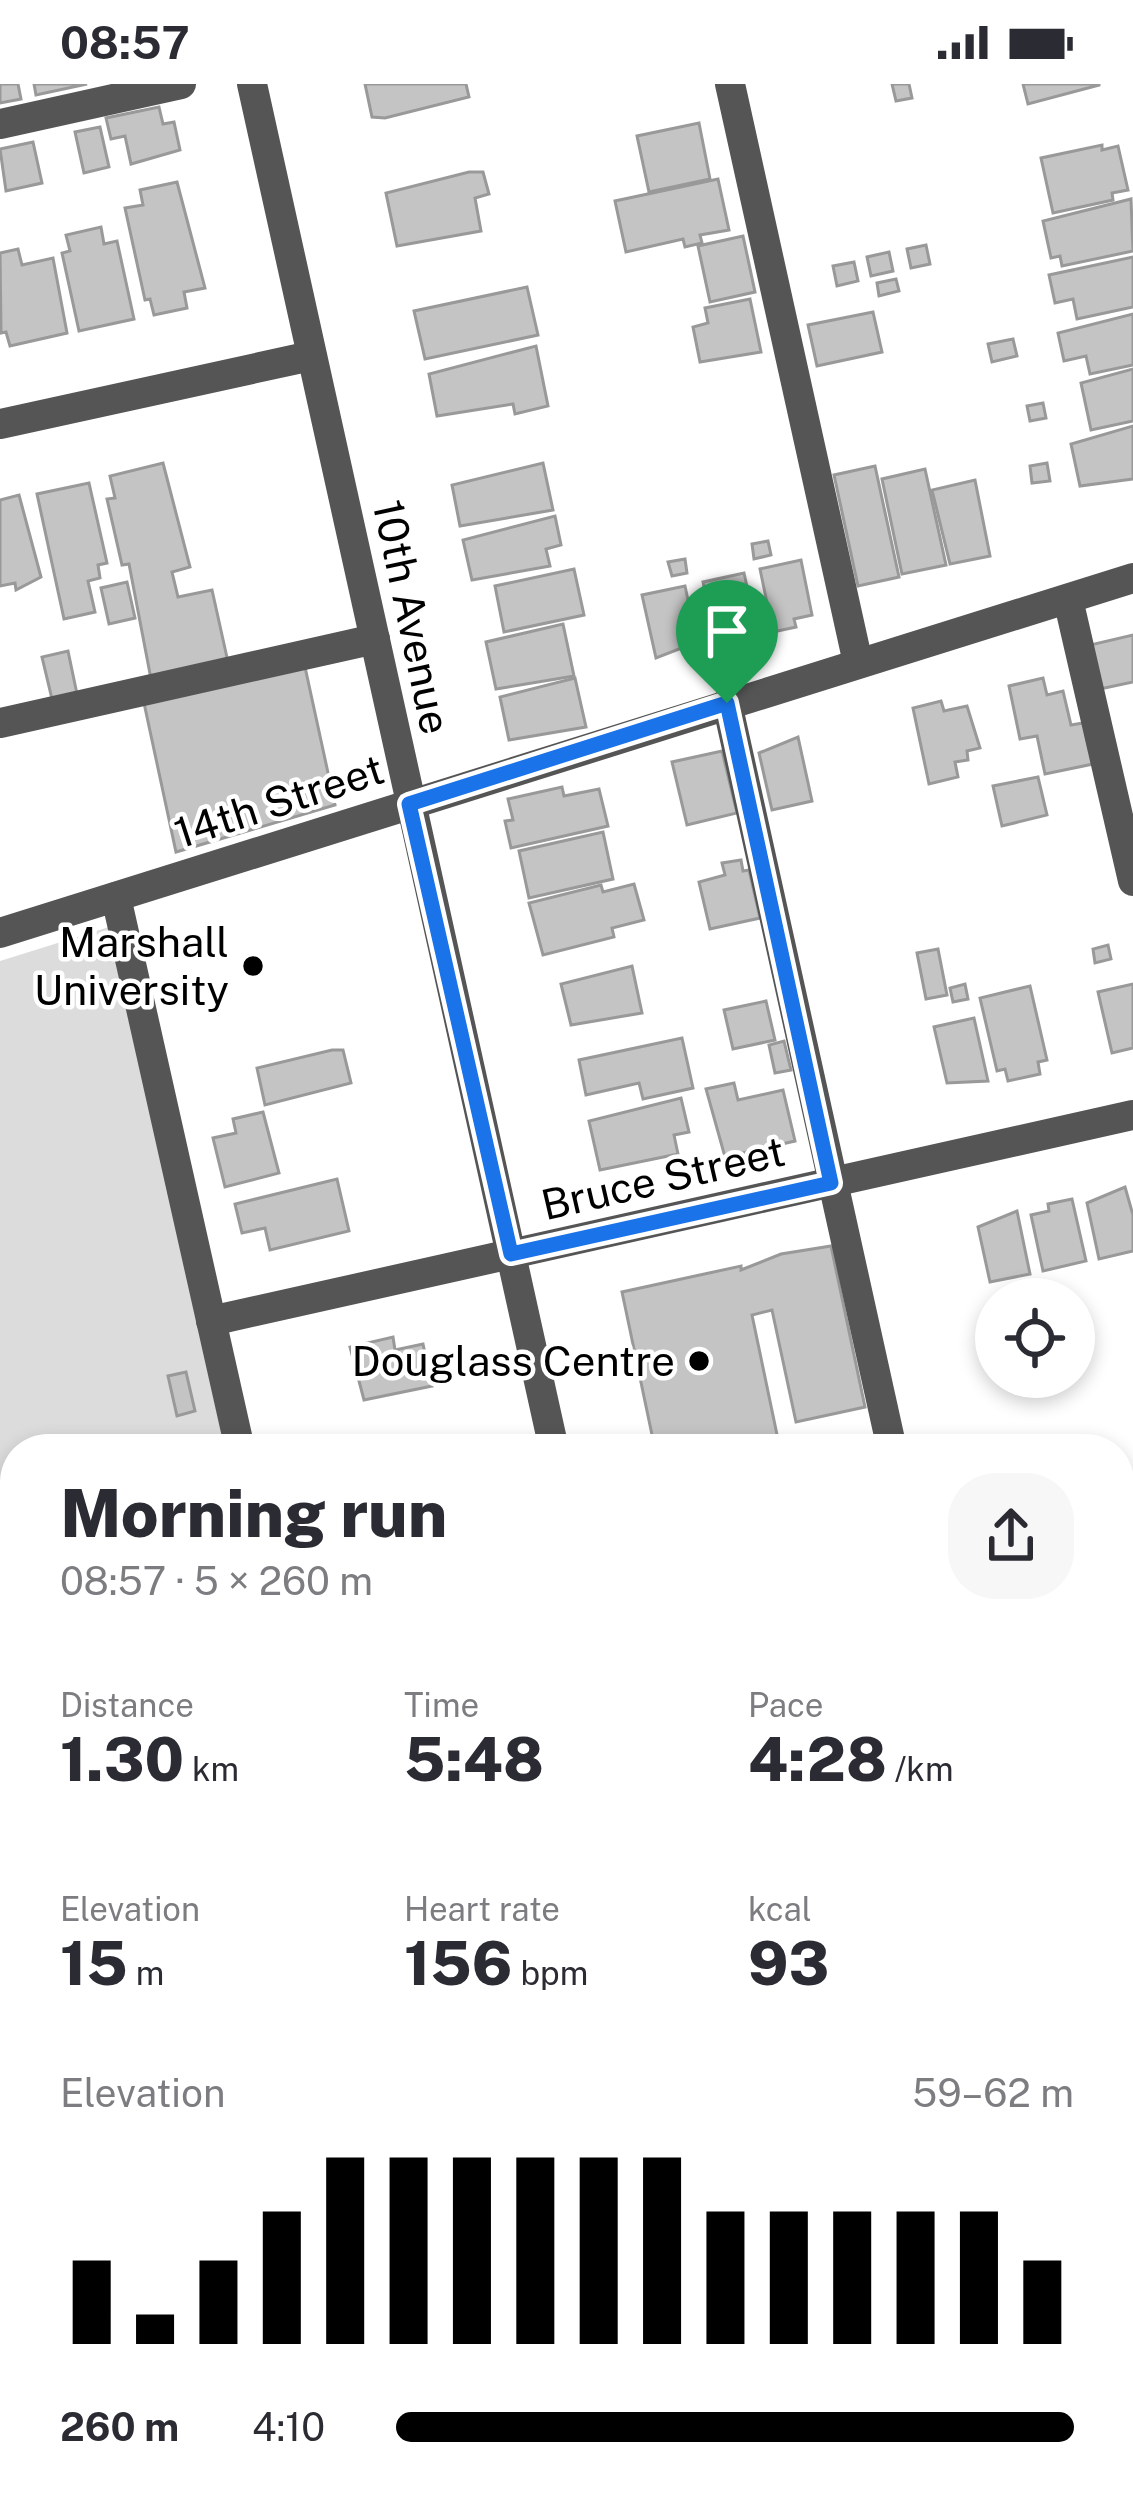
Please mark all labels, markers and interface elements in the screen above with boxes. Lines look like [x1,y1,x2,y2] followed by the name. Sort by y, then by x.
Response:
[60,16,190,69] text: 08:57
[364,495,461,738] street label: 10th Avenue
[676,580,778,703] pin
[694,598,760,664] icon: arrive
[168,744,390,857] street label: 14th Street
[34,917,229,1014] place label: Marshall University
[240,953,266,979] marker: Marshall University
[537,1126,789,1229] street label: Bruce Street
[975,1278,1095,1398] map controls
[975,1278,1095,1398] button: locate
[352,1336,675,1385] place label: Douglass Centre
[686,1348,712,1374] marker: Douglass Centre
[948,1473,1074,1599] button: share
[60,1474,447,1552] text: Morning run
[60,1558,373,1604] text: 08:57 · 5 × 260 m
[60,1686,194,1724] text: Distance
[404,1686,479,1724] text: Time
[748,1686,823,1724] text: Pace
[60,1724,184,1795] text: 1.30
[404,1724,544,1795] text: 5:48
[748,1724,887,1795] text: 4:28
[184,1750,239,1788] text: km
[887,1750,953,1788] text: /km
[60,1890,200,1928] text: Elevation
[404,1890,560,1928] text: Heart rate
[748,1890,812,1928] text: kcal
[60,1928,128,1999] text: 15
[404,1928,512,1999] text: 156
[748,1928,829,1999] text: 93
[128,1954,164,1992] text: m
[512,1954,588,1992] text: bpm
[60,2070,226,2116] text: Elevation
[912,2070,1074,2116] text: 59–62 m
[60,2404,179,2450] text: 260 m
[252,2404,325,2450] text: 4:10

